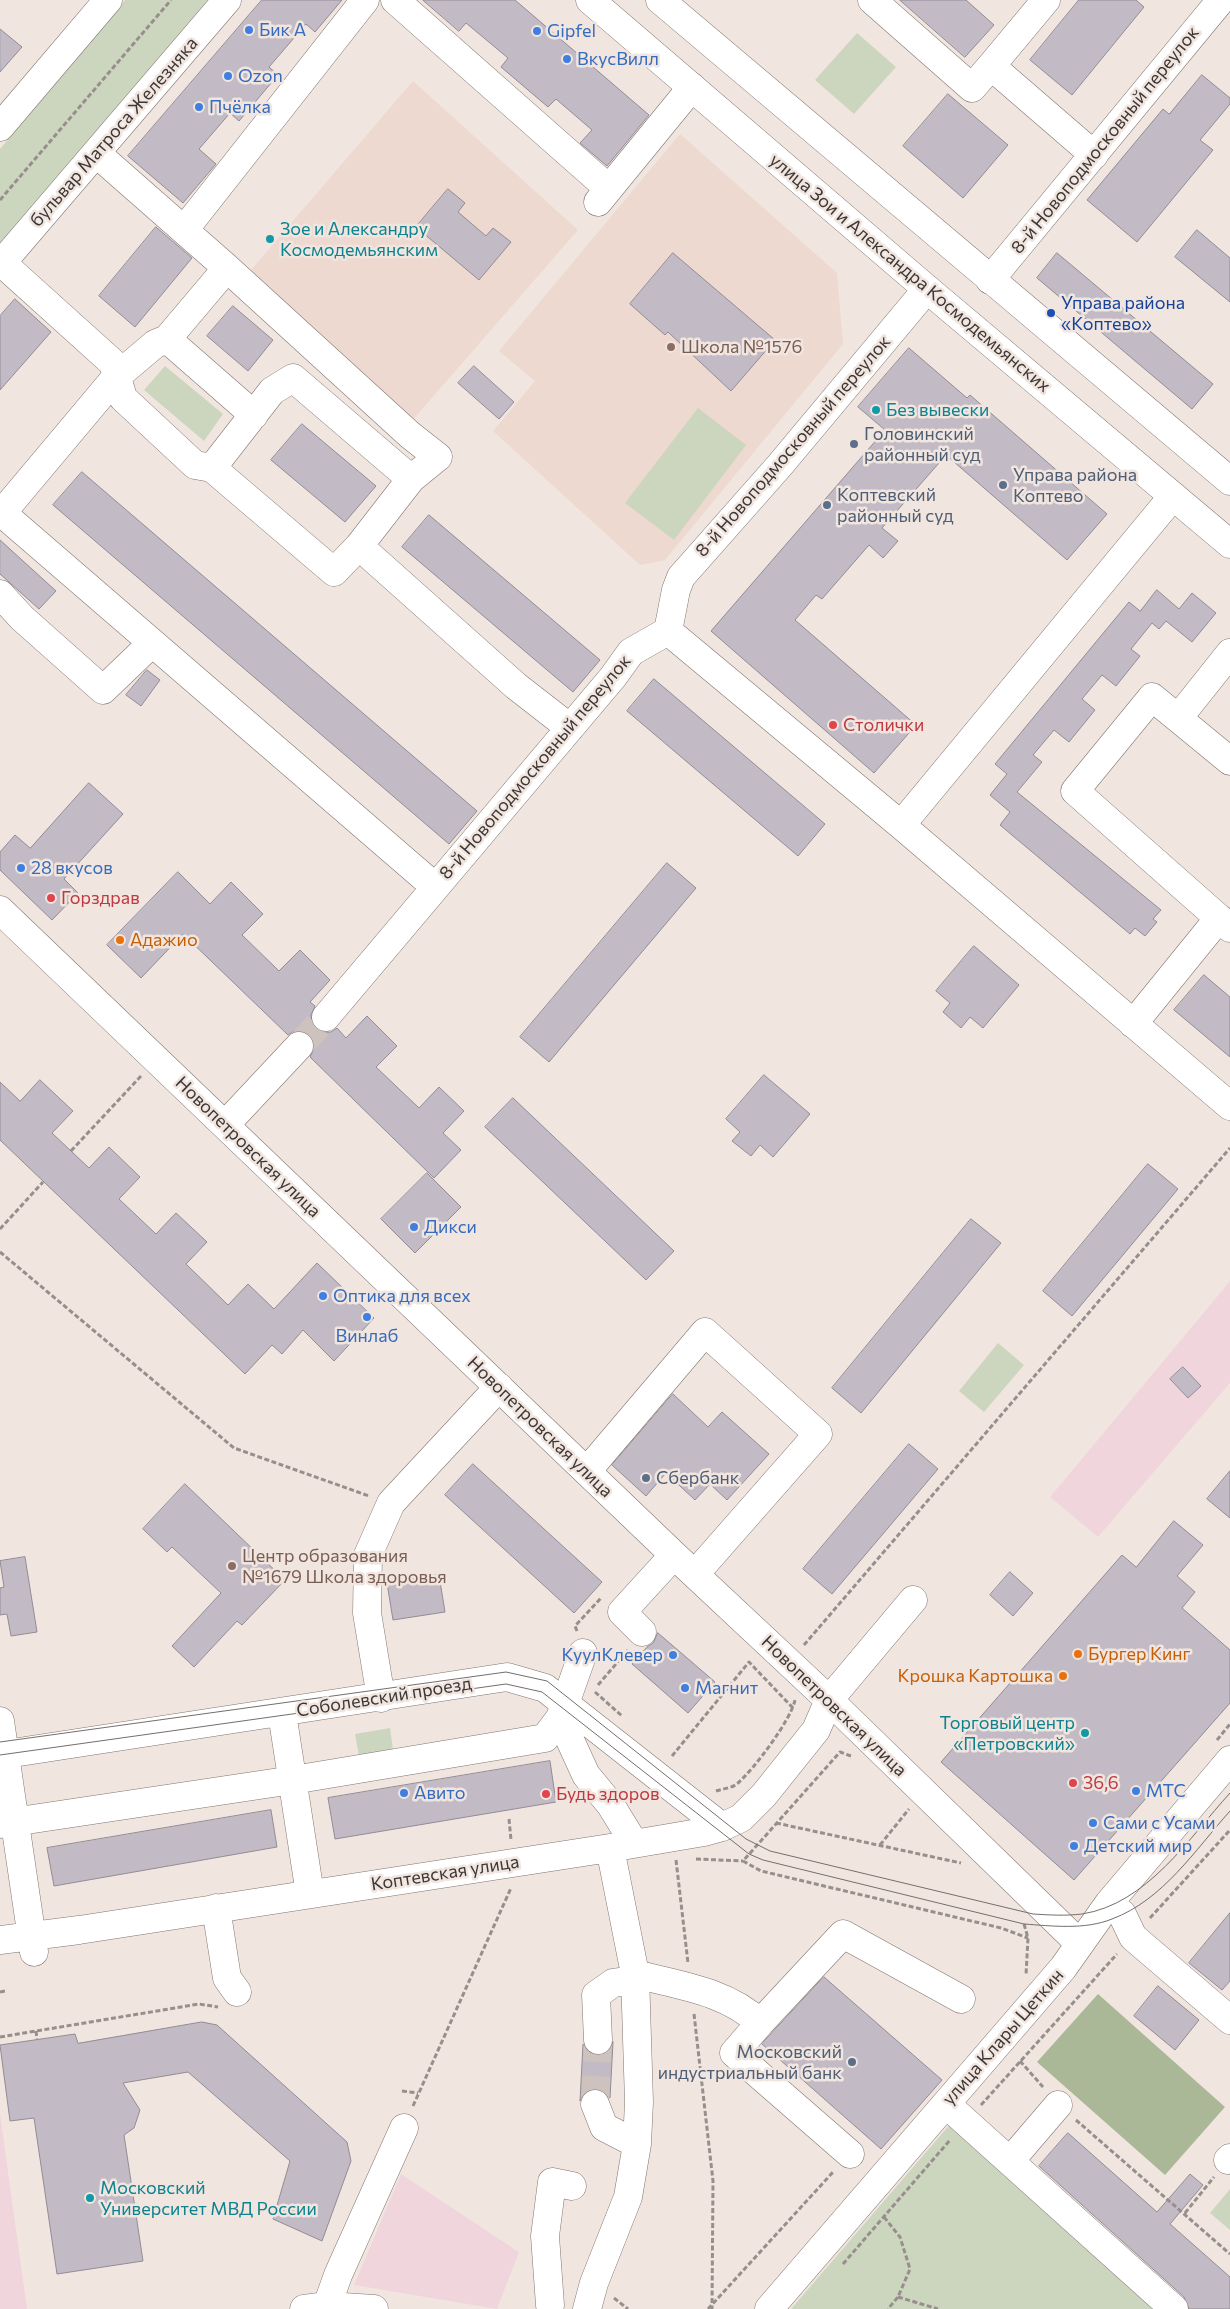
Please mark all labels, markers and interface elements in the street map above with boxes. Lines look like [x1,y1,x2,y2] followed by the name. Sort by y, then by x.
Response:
[259,19,306,41] place label: Бик А
[547,20,596,42] place label: Gipfel
[1007,22,1203,258] street label: 8-й Новоподмосковный переулок
[243,24,255,36] marker: Бик А
[531,25,543,37] marker: Gipfel
[26,33,202,231] street label: бульвар Матроса Железняка
[577,48,659,70] place label: ВкусВилл
[561,53,573,65] marker: ВкусВилл
[238,65,283,87] place label: Ozon
[222,70,234,82] marker: Ozon
[209,96,271,118] place label: Пчёлка
[193,101,205,113] marker: Пчёлка
[765,149,1055,397] street label: улица Зои и Александра Космодемьянских
[280,218,438,260] place label: Зое и Александру Космодемьянским
[264,233,276,245] marker: Зое и Александру Космодемьянским
[1061,292,1185,334] place label: Управа района «Коптево»
[1045,307,1057,319] marker: Управа района «Коптево»
[691,331,895,561] street label: 8-й Новоподмосковный переулок
[681,336,802,358] place label: Школа №1576
[665,341,677,353] marker: Школа №1576
[886,399,989,421] place label: Без вывески
[870,404,882,416] marker: Без вывески
[864,423,980,466] place label: Головинский районный суд
[848,438,860,450] marker: Головинский районный суд
[1013,464,1137,506] place label: Управа района Коптево
[997,479,1009,491] marker: Управа района Коптево
[837,484,953,526] place label: Коптевский районный суд
[821,499,833,511] marker: Коптевский районный суд
[435,650,635,884] street label: 8-й Новоподмосковный переулок
[843,714,924,736] place label: Столички
[827,719,839,731] marker: Столички
[31,857,113,879] place label: 28 вкусов
[15,862,27,874] marker: 28 вкусов
[61,887,140,909] place label: Горздрав
[45,892,57,904] marker: Горздрав
[130,929,198,951] place label: Адажио
[114,934,126,946] marker: Адажио
[171,1072,325,1222] street label: Новопетровская улица
[424,1216,477,1238] place label: Дикси
[408,1221,420,1233] marker: Дикси
[333,1285,471,1307] place label: Оптика для всех
[317,1290,329,1302] marker: Оптика для всех
[361,1311,373,1323] marker: Винлаб
[336,1325,398,1347] place label: Винлаб
[463,1352,617,1502] street label: Новопетровская улица
[656,1467,739,1489] place label: Сбербанк
[640,1472,652,1484] marker: Сбербанк
[242,1545,447,1588] place label: Центр образования №1679 Школа здоровья
[226,1560,238,1572] marker: Центр образования №1679 Школа здоровья
[757,1631,911,1781] street label: Новопетровская улица
[1088,1643,1190,1665] place label: Бургер Кинг
[562,1644,663,1666] place label: КуулКлевер
[1072,1648,1084,1660] marker: Бургер Кинг
[667,1649,679,1661] marker: КуулКлевер
[897,1665,1053,1687] place label: Крошка Картошка
[1057,1670,1069,1682] marker: Крошка Картошка
[295,1672,473,1722] street label: Соболевский проезд
[695,1677,758,1699] place label: Магнит
[679,1682,691,1694] marker: Магнит
[939,1712,1075,1755] place label: Торговый центр «Петровский»
[1079,1727,1091,1739] marker: Торговый центр «Петровский»
[1083,1772,1119,1794] place label: 36,6
[1067,1777,1079,1789] marker: 36,6
[1146,1780,1186,1802] place label: МТС
[414,1782,465,1804] place label: Авито
[556,1783,660,1805] place label: Будь здоров
[1130,1785,1142,1797] marker: МТС
[398,1787,410,1799] marker: Авито
[540,1788,552,1800] marker: Будь здоров
[1103,1812,1215,1834] place label: Сами с Усами
[1087,1817,1099,1829] marker: Сами с Усами
[1084,1835,1192,1857] place label: Детский мир
[1068,1840,1080,1852] marker: Детский мир
[369,1851,521,1895] street label: Коптевская улица
[938,1964,1068,2110] street label: улица Клары Цеткин
[658,2041,842,2084] place label: Московский индустриальный банк
[846,2056,858,2068] marker: Московский индустриальный банк
[100,2177,317,2220] place label: Московский Университет МВД России
[84,2192,96,2204] marker: Московский Университет МВД России

